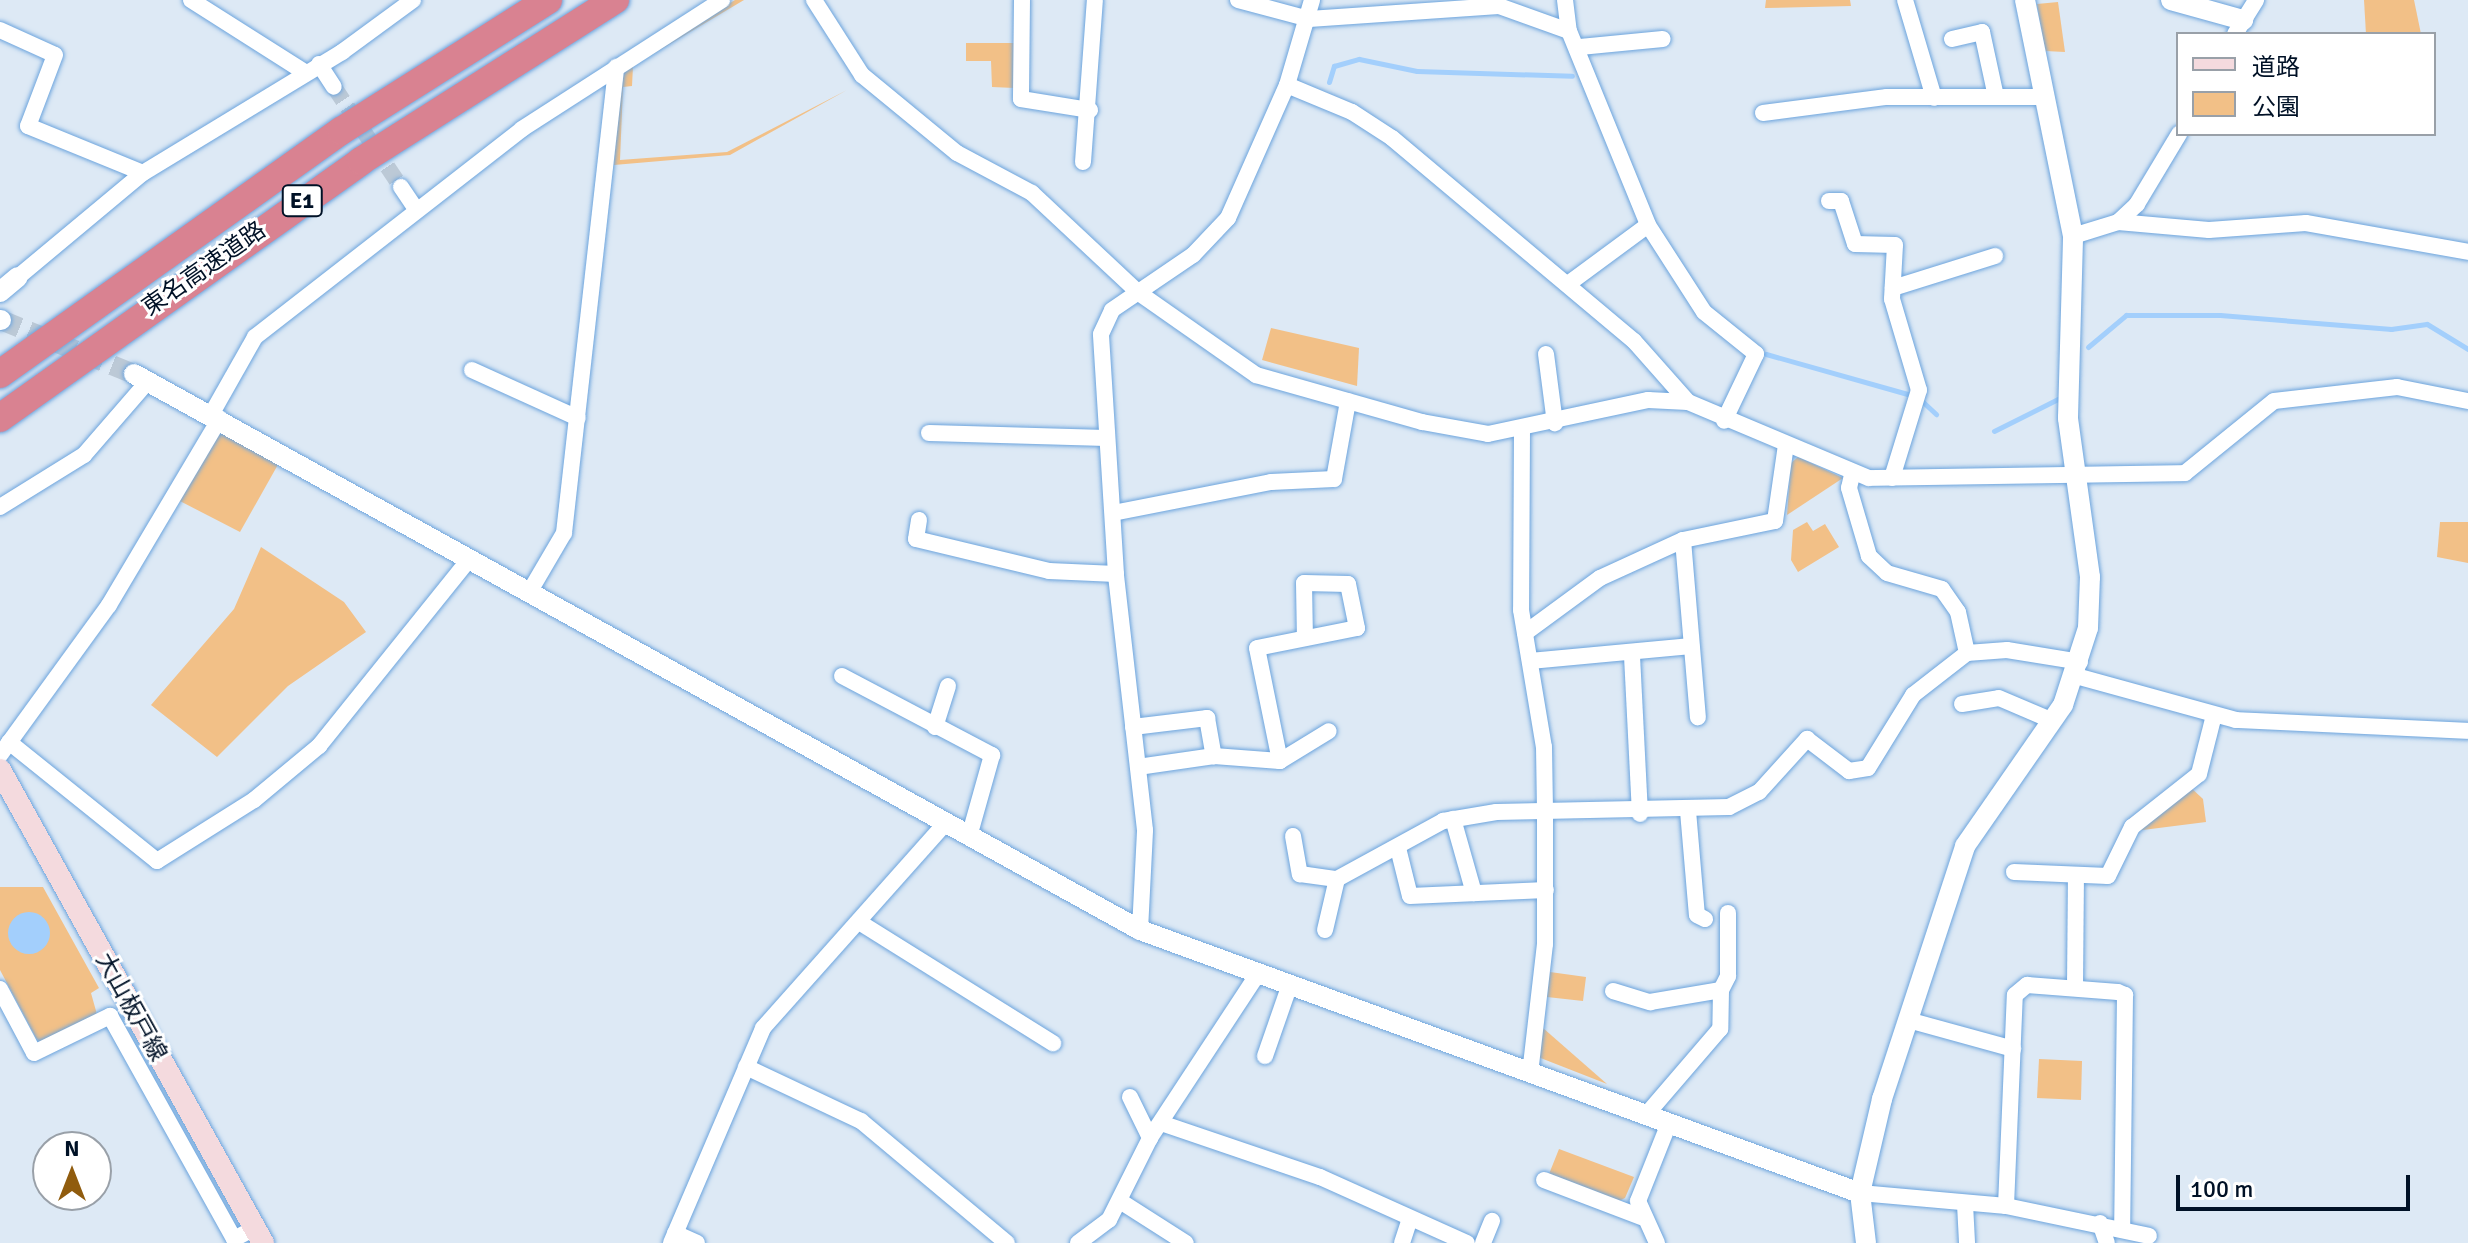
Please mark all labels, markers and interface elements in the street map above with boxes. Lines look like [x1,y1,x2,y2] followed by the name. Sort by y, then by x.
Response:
[2176,32,2436,136] legend
[2252,52,2300,82] text: 道路
[2252,92,2300,122] text: 公園
[280,183,324,219] road number: E1
[137,216,271,322] street label: 東名高速道路
[89,948,173,1066] street label: 大山板戸線
[32,1131,112,1211] north arrow
[64,1135,80,1162] text: N
[2180,1159,2414,1209] scale bar
[2190,1174,2253,1204] text: 100 m

